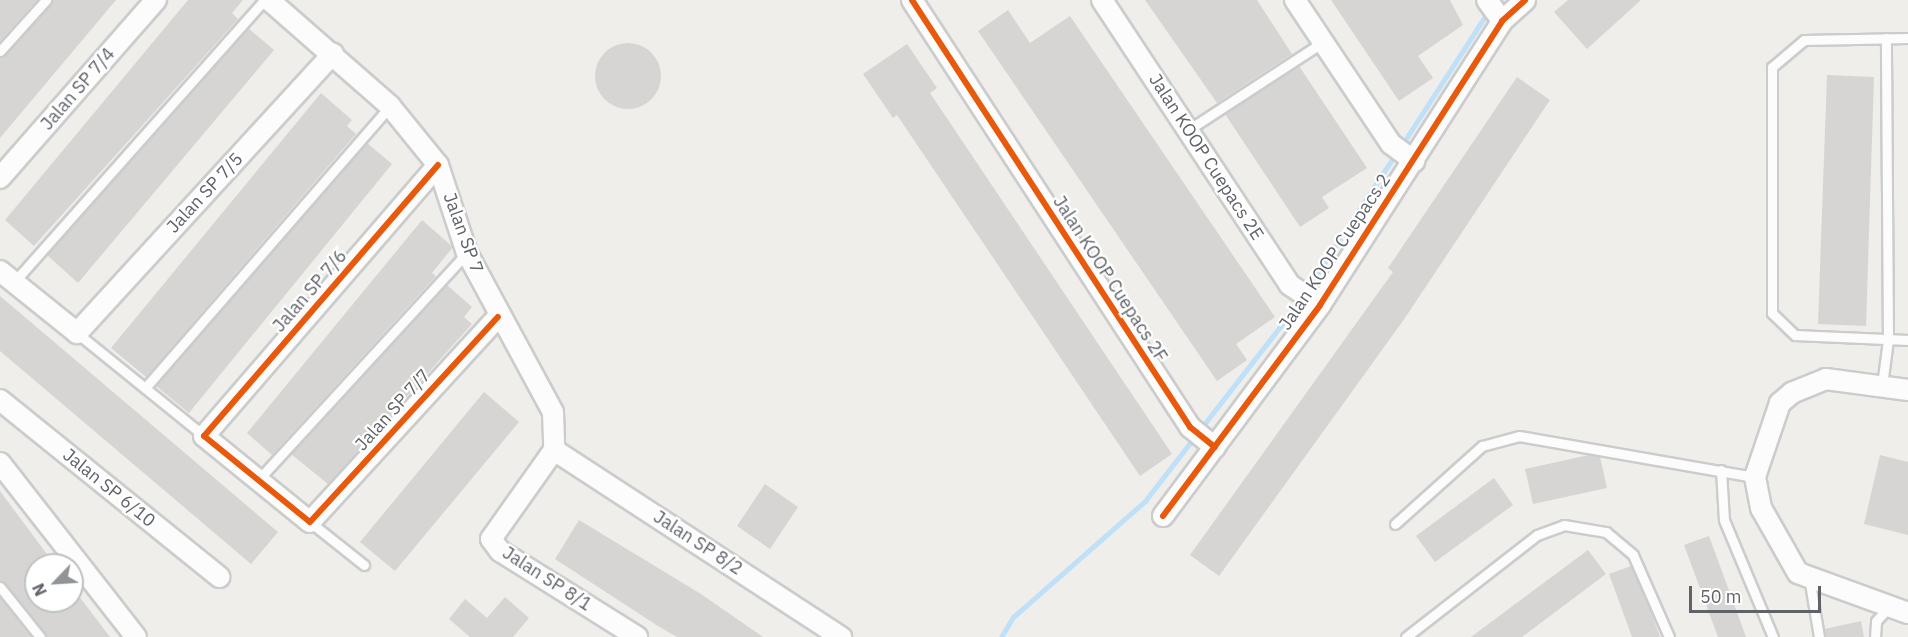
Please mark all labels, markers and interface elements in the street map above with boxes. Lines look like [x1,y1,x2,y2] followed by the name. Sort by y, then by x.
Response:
[36,43,120,135] street label: Jalan SP 7/4
[1144,70,1268,244] street label: Jalan KOOP Cuepacs 2E
[162,148,248,238] street label: Jalan SP 7/5
[1275,170,1395,334] street label: Jalan KOOP Cuepacs 2
[438,190,488,276] street label: Jalan SP 7
[1048,192,1172,366] street label: Jalan KOOP Cuepacs 2F
[268,245,352,337] street label: Jalan SP 7/6
[351,365,435,455] street label: Jalan SP 7/7
[58,444,160,532] street label: Jalan SP 6/10
[649,506,747,580] street label: Jalan SP 8/2
[498,542,596,616] street label: Jalan SP 8/1
[24,553,84,613] north arrow
[1692,574,1824,612] scale bar
[28,580,51,599] text: N
[1700,585,1742,608] text: 50 m

